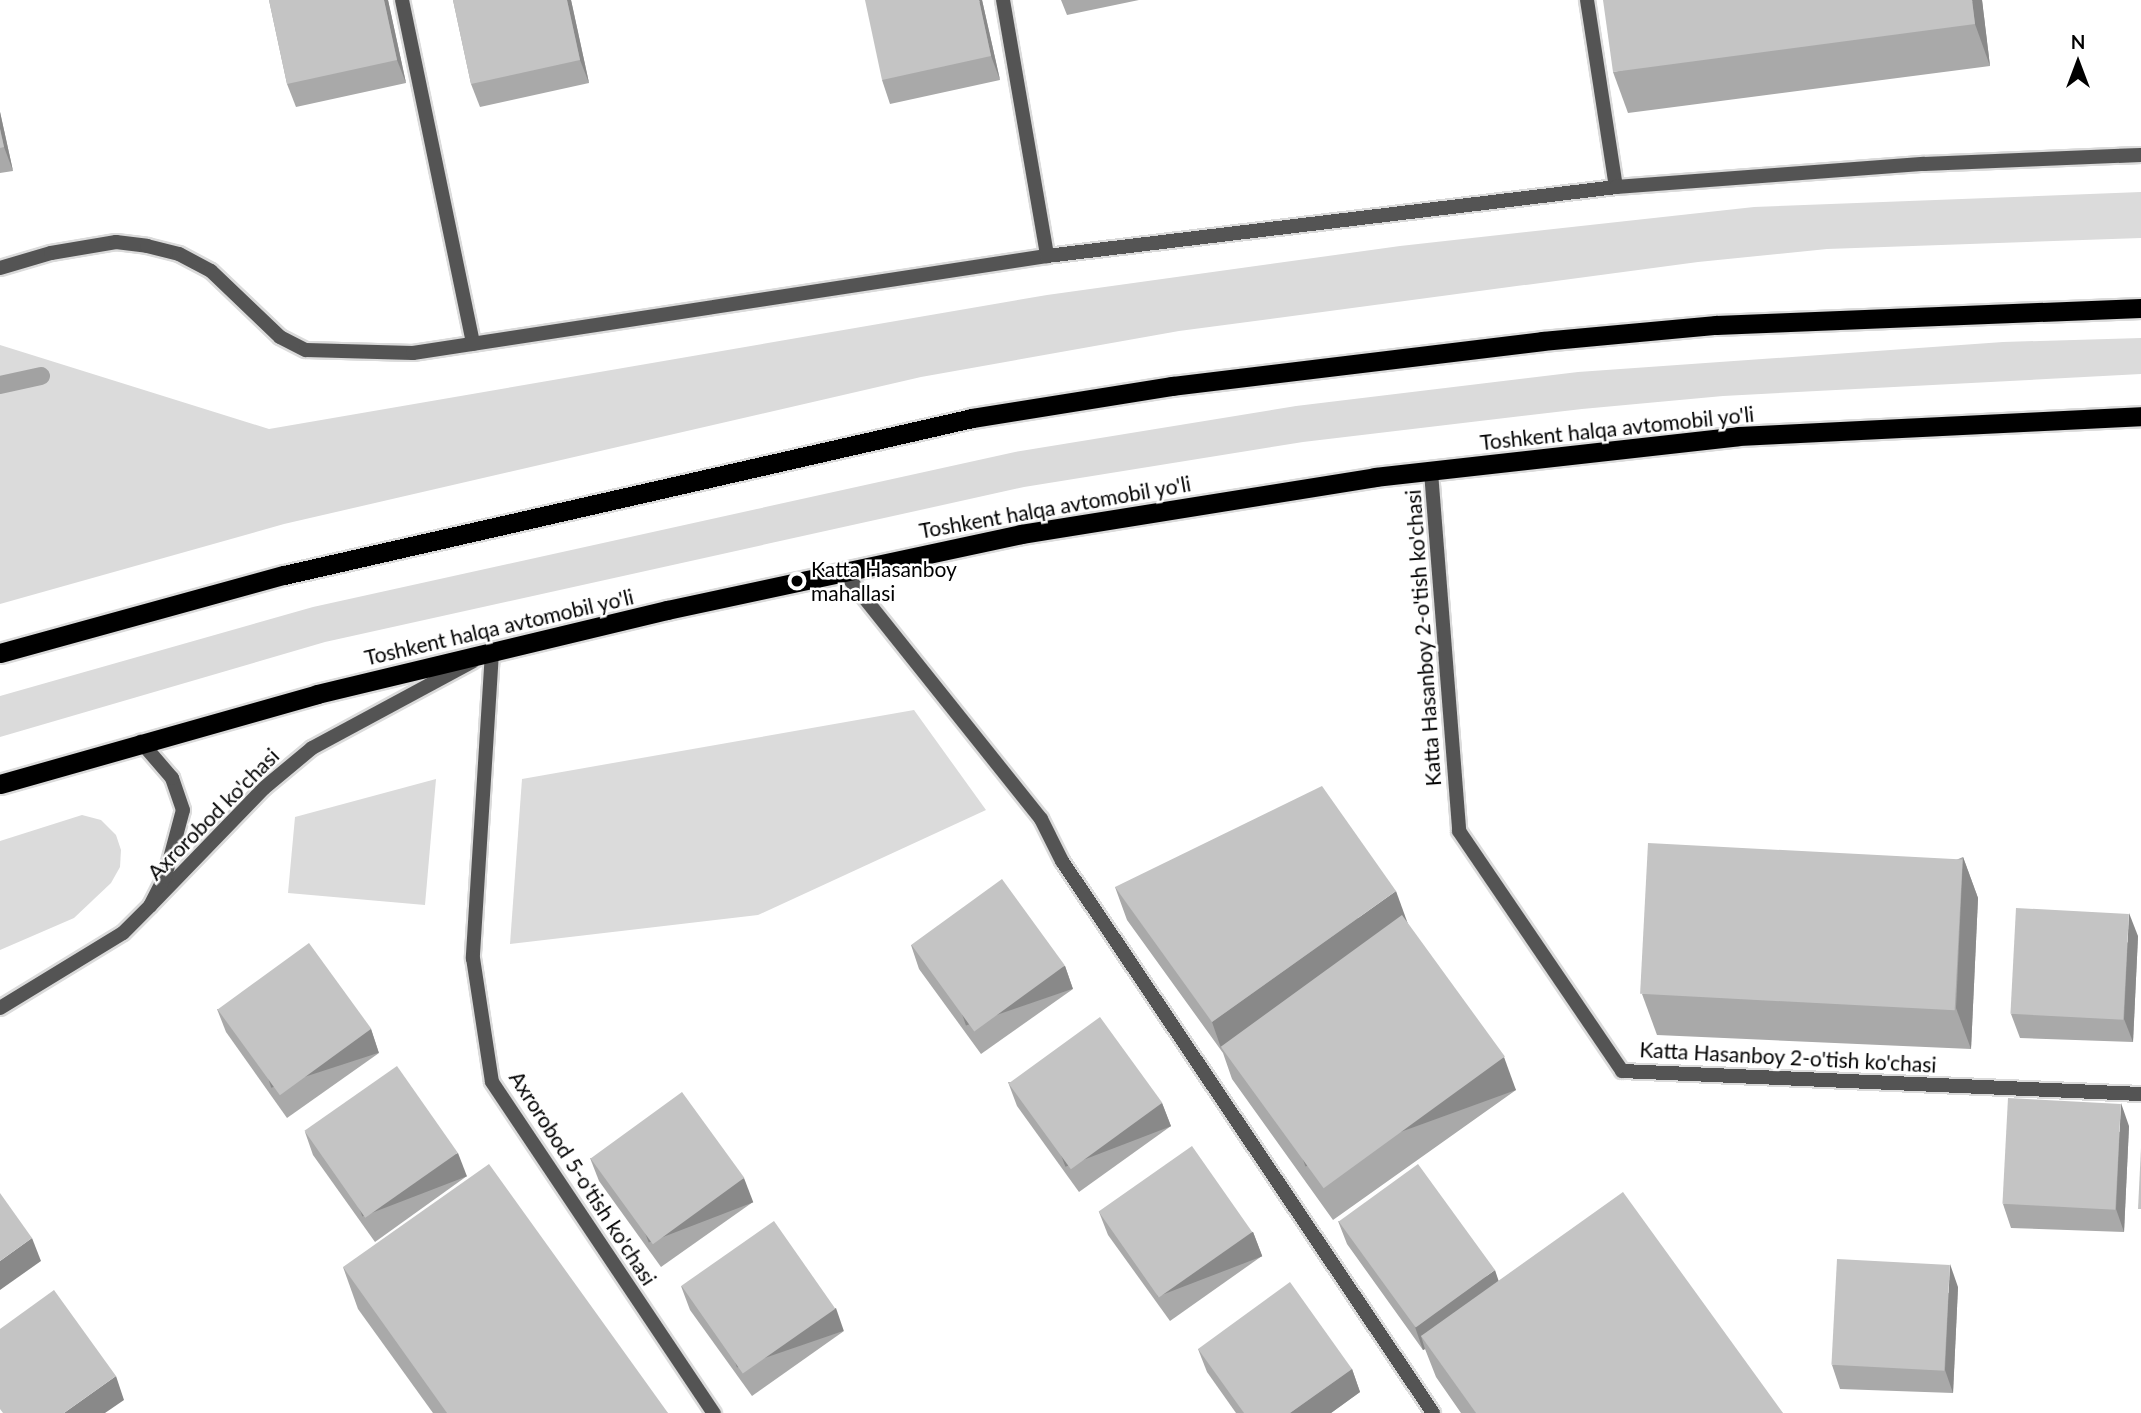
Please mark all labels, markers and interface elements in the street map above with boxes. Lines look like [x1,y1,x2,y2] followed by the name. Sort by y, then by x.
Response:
[2043,28,2113,98] north arrow
[2071,30,2085,53] text: N
[1478,401,1756,455] street label: Toshkent halqa avtomobil yo'li
[917,471,1193,543] street label: Toshkent halqa avtomobil yo'li
[1400,489,1446,787] street label: Katta Hasanboy 2-o'tish ko'chasi
[811,556,957,606] place label: Katta Hasanboy mahallasi
[789,573,805,589] marker: Katta Hasanboy mahallasi
[362,584,636,670] street label: Toshkent halqa avtomobil yo'li
[142,743,284,885] street label: Axrorobod ko'chasi
[1639,1037,1937,1077] street label: Katta Hasanboy 2-o'tish ko'chasi
[504,1066,662,1290] street label: Axrorobod 5-o'tish ko'chasi

